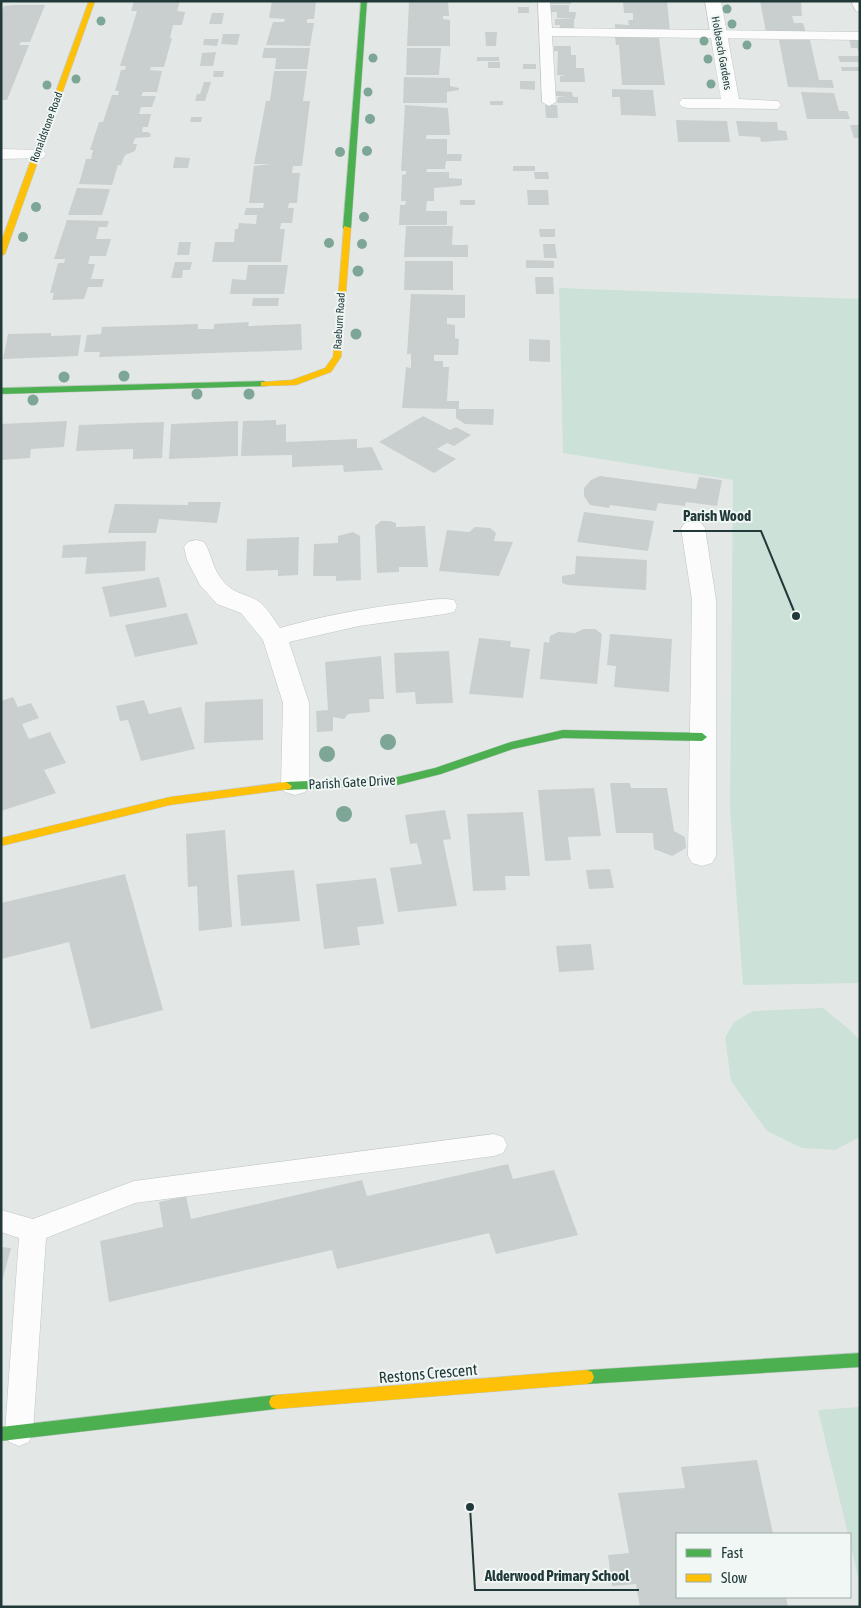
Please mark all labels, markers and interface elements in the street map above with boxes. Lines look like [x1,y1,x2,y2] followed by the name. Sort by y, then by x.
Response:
[710,15,734,91] street label: Holbeach Gardens
[28,90,64,164] street label: Ronaldstone Road
[331,292,347,350] street label: Raeburn Road
[673,501,761,531] callout: Parish Wood
[683,507,751,524] text: Parish Wood
[308,772,396,792] street label: Parish Gate Drive
[378,1360,478,1386] street label: Restons Crescent
[676,1533,851,1598] legend
[721,1544,743,1561] text: Fast
[475,1560,639,1590] callout: Alderwood Primary School
[484,1567,630,1584] text: Alderwood Primary School
[721,1569,747,1586] text: Slow

